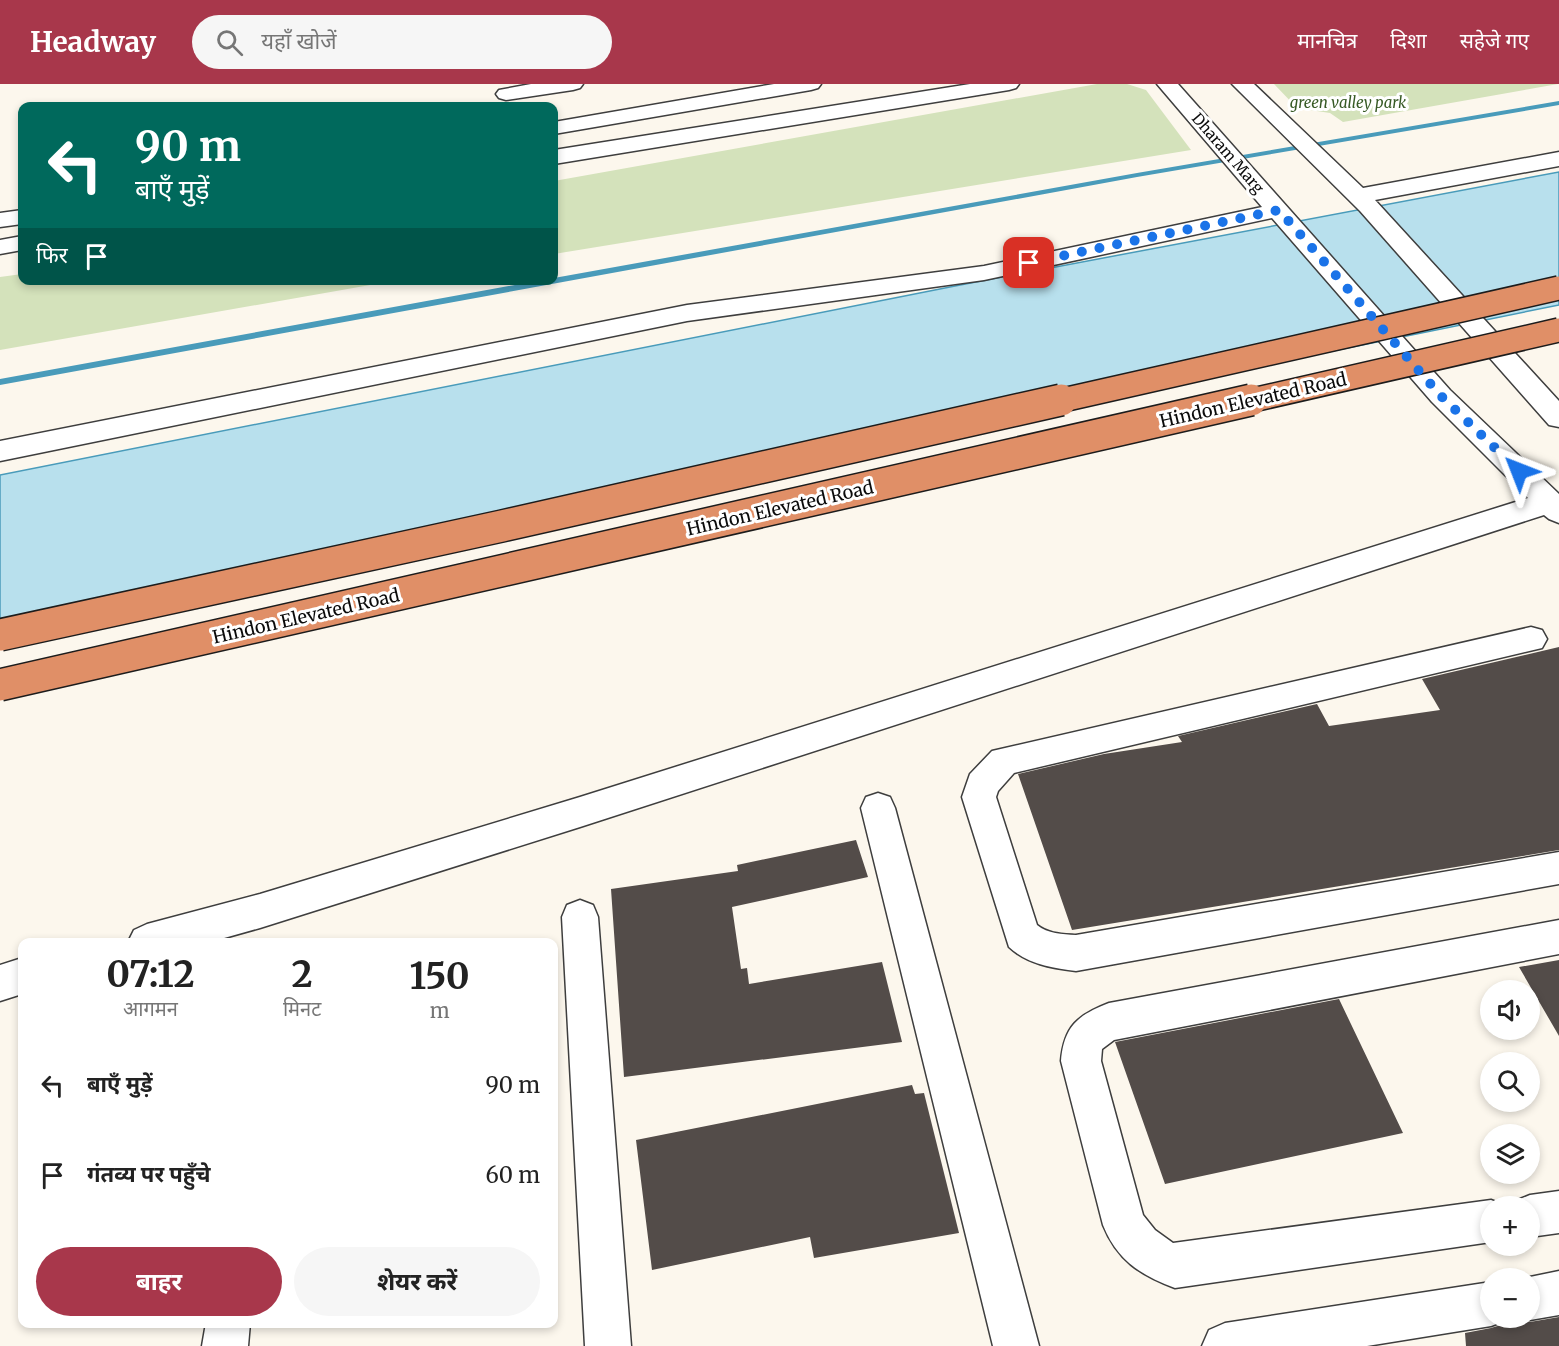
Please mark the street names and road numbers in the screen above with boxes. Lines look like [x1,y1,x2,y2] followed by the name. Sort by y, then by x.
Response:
[1188,109,1268,197] street label: Dharam Marg
[1157,367,1349,433] street label: Hindon Elevated Road
[684,475,876,541] street label: Hindon Elevated Road
[210,583,402,649] street label: Hindon Elevated Road

